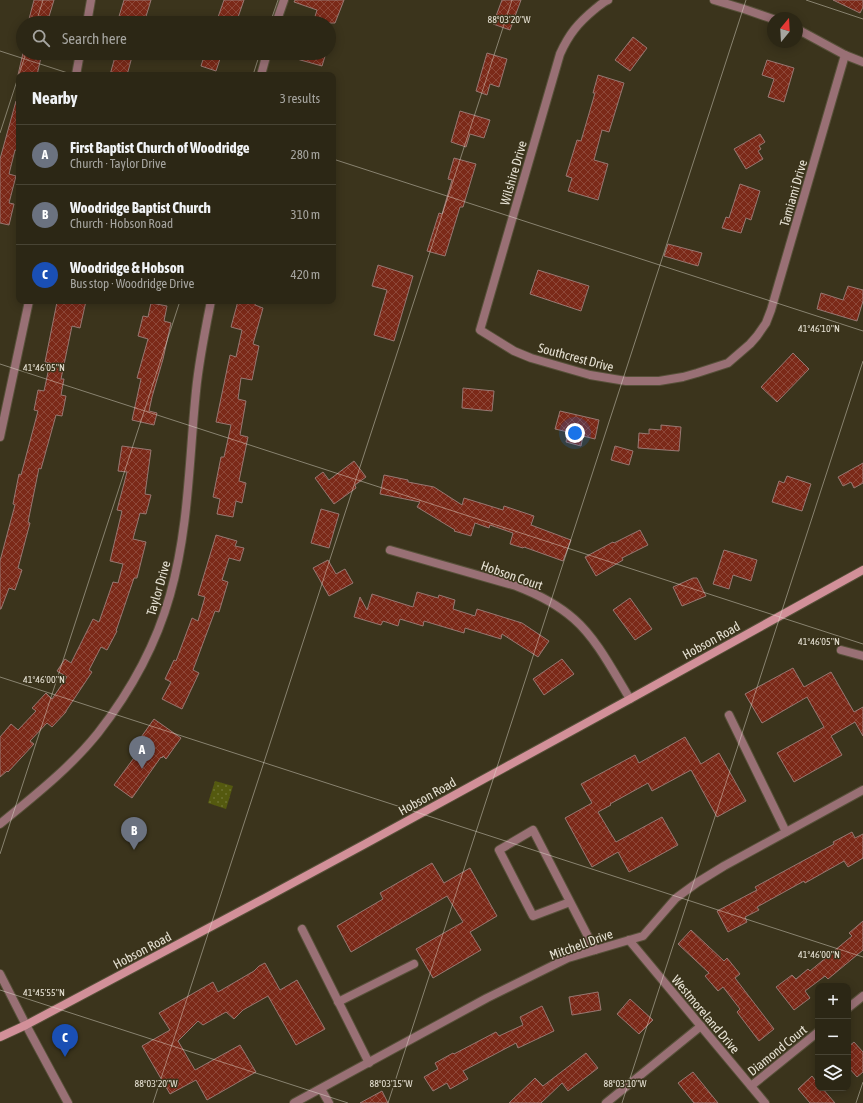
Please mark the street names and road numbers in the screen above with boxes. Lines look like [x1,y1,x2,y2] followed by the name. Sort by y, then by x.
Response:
[497,139,530,207] street label: Wilshire Drive
[777,158,810,228] street label: Tamiami Drive
[536,340,615,375] street label: Southcrest Drive
[479,558,545,593] street label: Hobson Court
[143,559,173,617] street label: Taylor Drive
[680,619,743,662] street label: Hobson Road
[396,775,459,818] street label: Hobson Road
[547,926,615,963] street label: Mitchell Drive
[111,929,174,972] street label: Hobson Road
[669,972,743,1057] street label: Westmoreland Drive
[745,1022,810,1079] street label: Diamond Court

